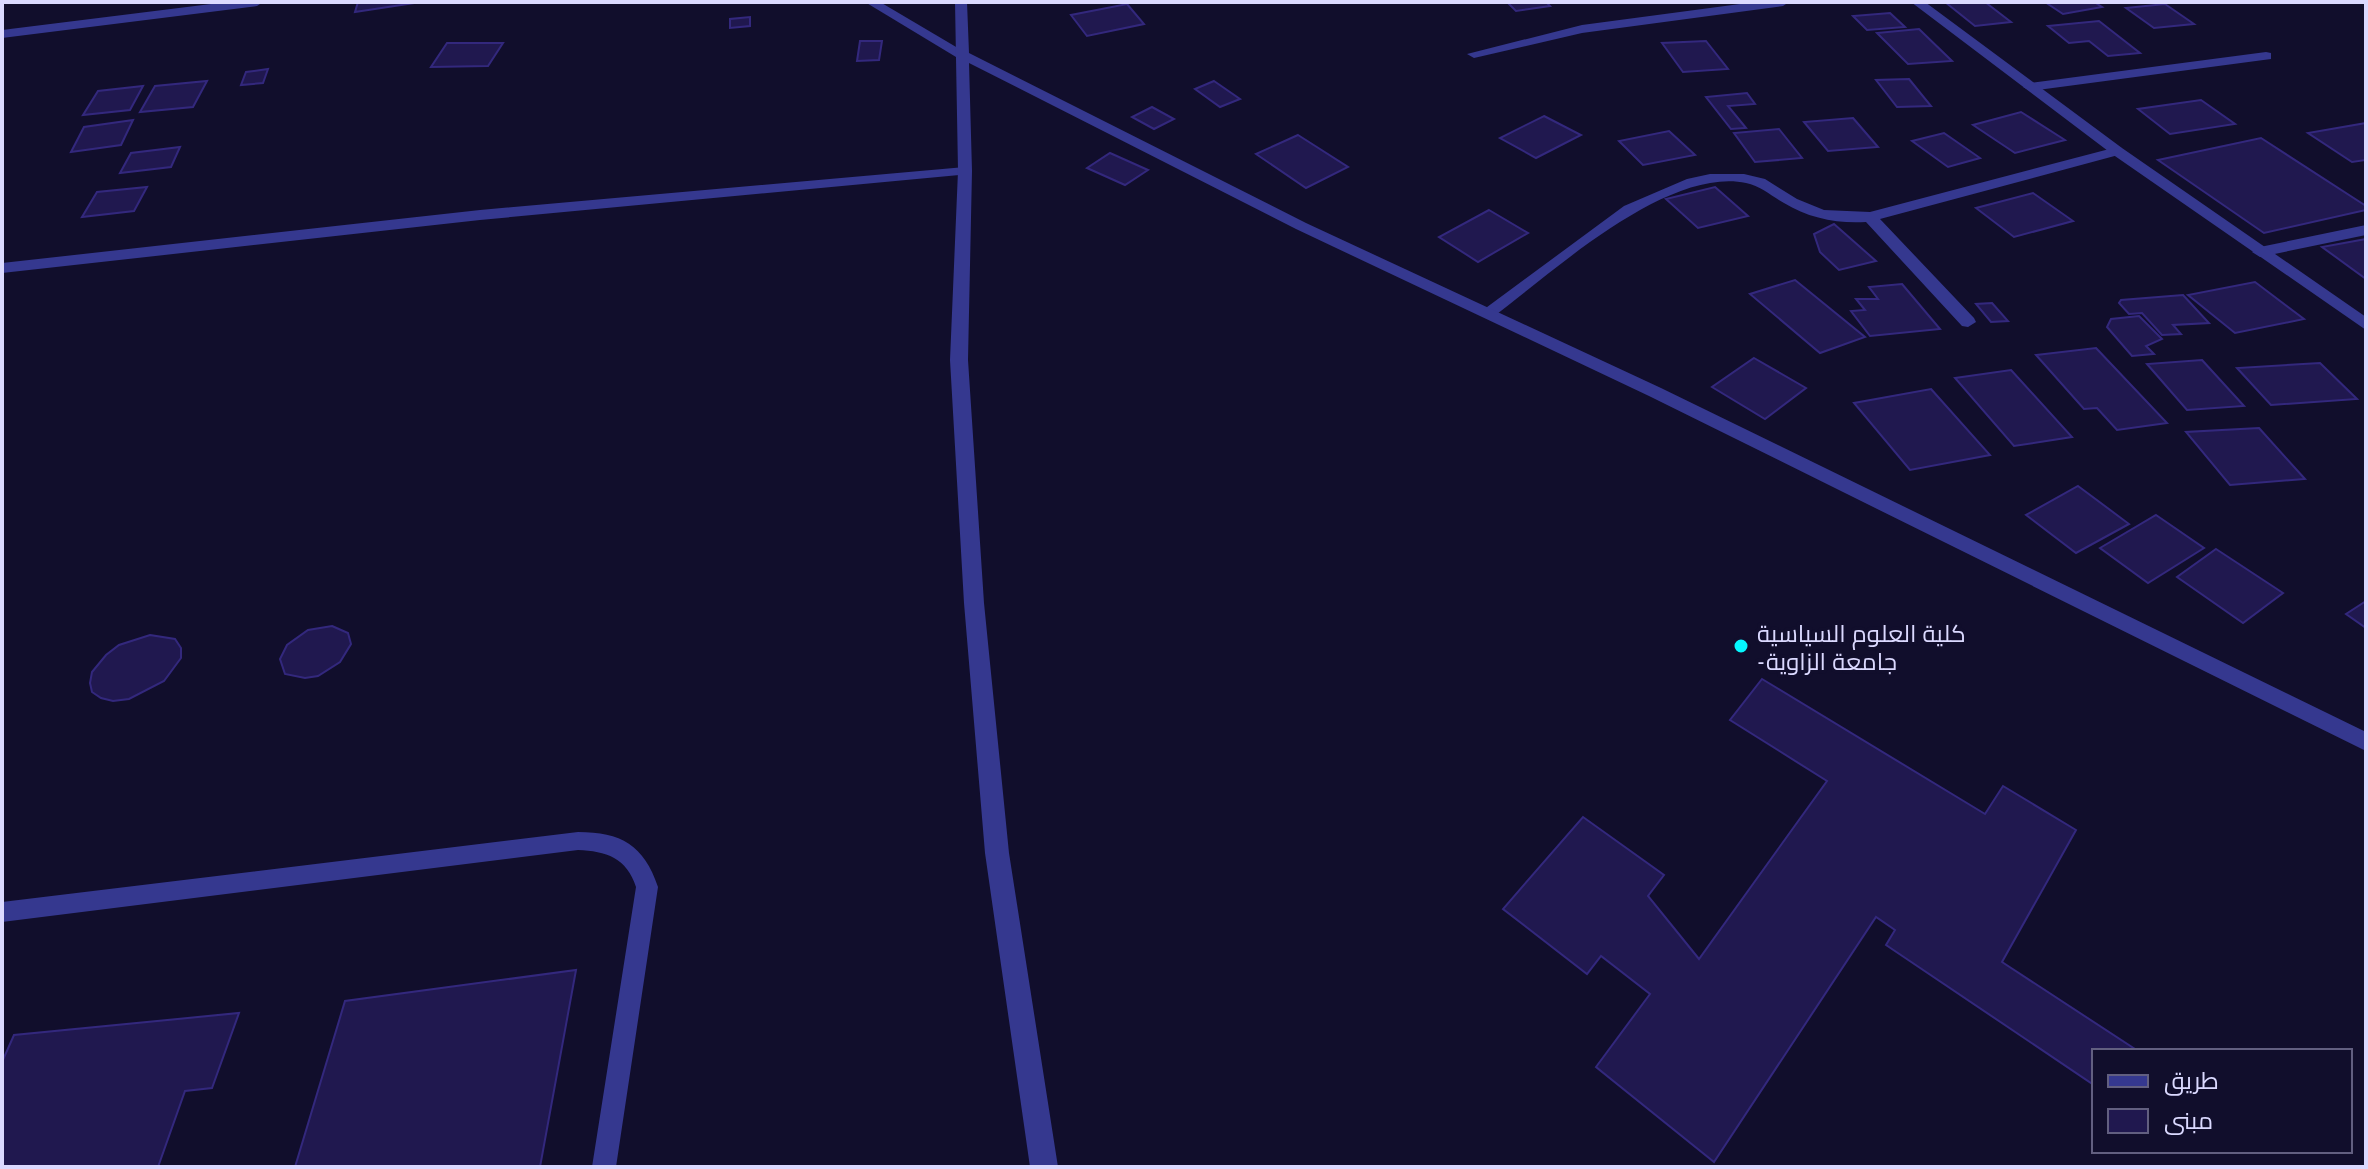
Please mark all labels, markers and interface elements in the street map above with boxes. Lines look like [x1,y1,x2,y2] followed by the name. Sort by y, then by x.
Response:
[1757,618,1966,675] place label: كلية العلوم السياسية -جامعة الزاوية
[1732,637,1750,655] marker: كلية العلوم السياسية -جامعة الزاوية
[2092,1049,2352,1153] legend
[2164,1065,2219,1096] text: طريق
[2164,1105,2213,1135] text: مبنى

